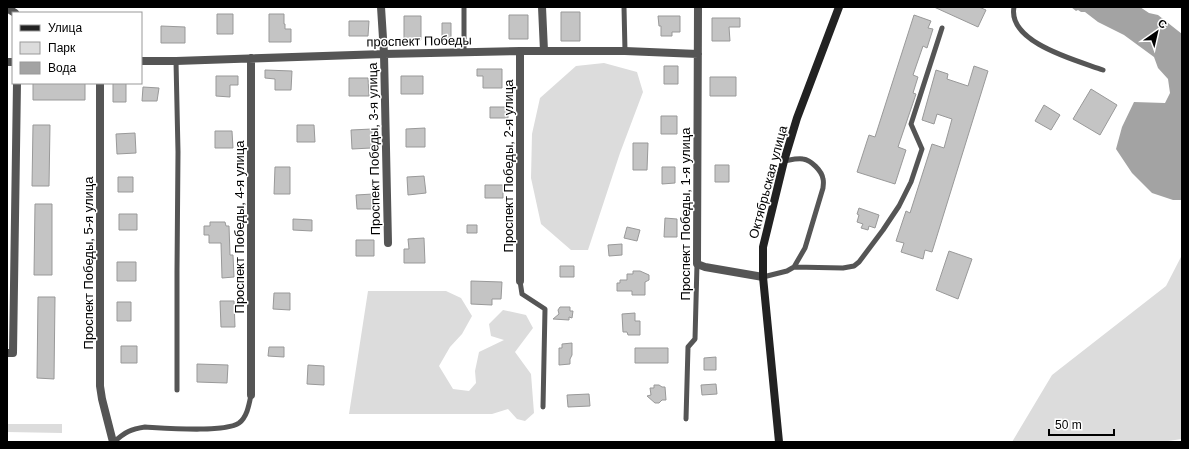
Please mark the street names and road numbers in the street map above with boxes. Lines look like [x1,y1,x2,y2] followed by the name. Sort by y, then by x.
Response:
[366,33,472,49] street label: проспект Победы
[365,62,383,236] street label: Проспект Победы, 3-я улица
[501,79,516,252] street label: Проспект Победы, 2-я улица
[746,123,791,240] street label: Октябрьская улица
[678,127,693,300] street label: Проспект Победы, 1-я улица
[232,140,247,313] street label: Проспект Победы, 4-я улица
[81,176,96,349] street label: Проспект Победы, 5-я улица

